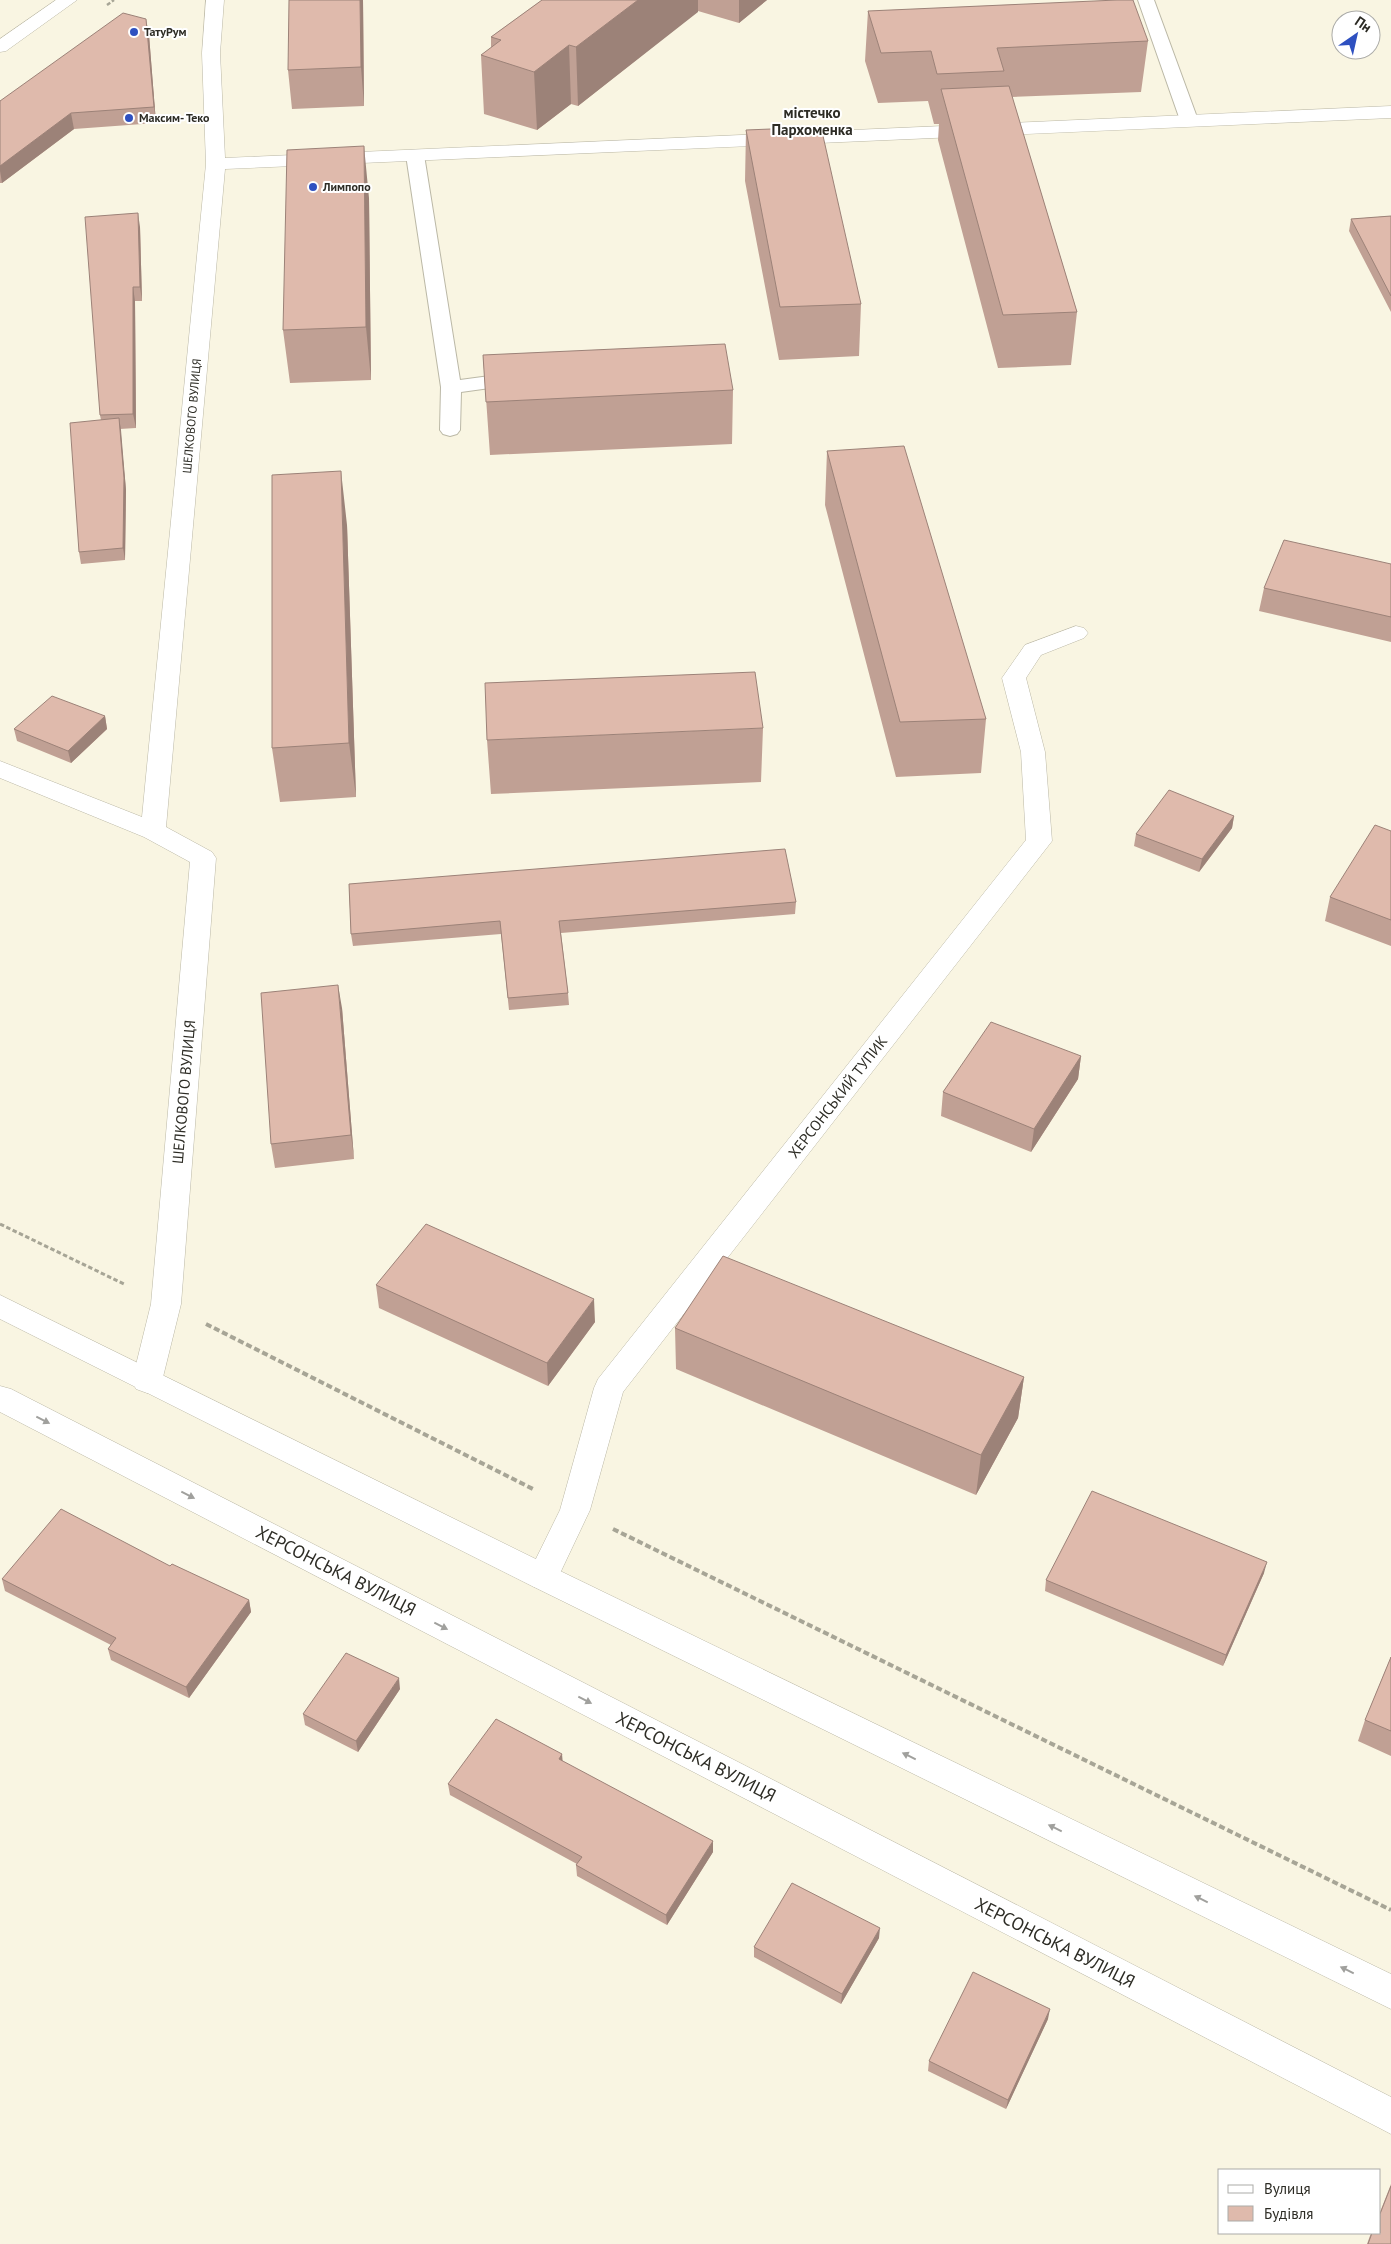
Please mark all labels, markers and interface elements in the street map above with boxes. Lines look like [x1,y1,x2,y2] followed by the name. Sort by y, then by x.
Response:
[1331,10,1381,60] north arrow
[1351,12,1375,36] text: Пн
[144,24,186,39] place label: ТатуРум
[128,26,140,38] marker: ТатуРум
[771,103,853,139] district label: містечко Пархоменка
[139,110,210,125] place label: Максим- Теко
[123,112,135,124] marker: Максим- Теко
[322,179,371,194] place label: Лимпопо
[307,181,319,193] marker: Лимпопо
[179,358,204,474] street label: ШЕЛКОВОГО ВУЛИЦЯ
[168,1019,199,1165] street label: ШЕЛКОВОГО ВУЛИЦЯ
[784,1032,891,1162] street label: ХЕРСОНСЬКИЙ ТУПИК
[36,1416,51,1424] one-way arrow
[180,1491,195,1499] one-way arrow
[252,1520,420,1621] street label: ХЕРСОНСЬКА ВУЛИЦЯ
[434,1622,448,1630] one-way arrow
[578,1696,593,1704] one-way arrow
[612,1706,780,1807] street label: ХЕРСОНСЬКА ВУЛИЦЯ
[902,1752,916,1760] one-way arrow
[1048,1824,1062,1832] one-way arrow
[971,1892,1139,1993] street label: ХЕРСОНСЬКА ВУЛИЦЯ
[1194,1895,1208,1903] one-way arrow
[1340,1966,1354,1974] one-way arrow
[1218,2169,1381,2234] legend
[1264,2179,1311,2198] text: Вулиця
[1264,2204,1313,2223] text: Будівля

